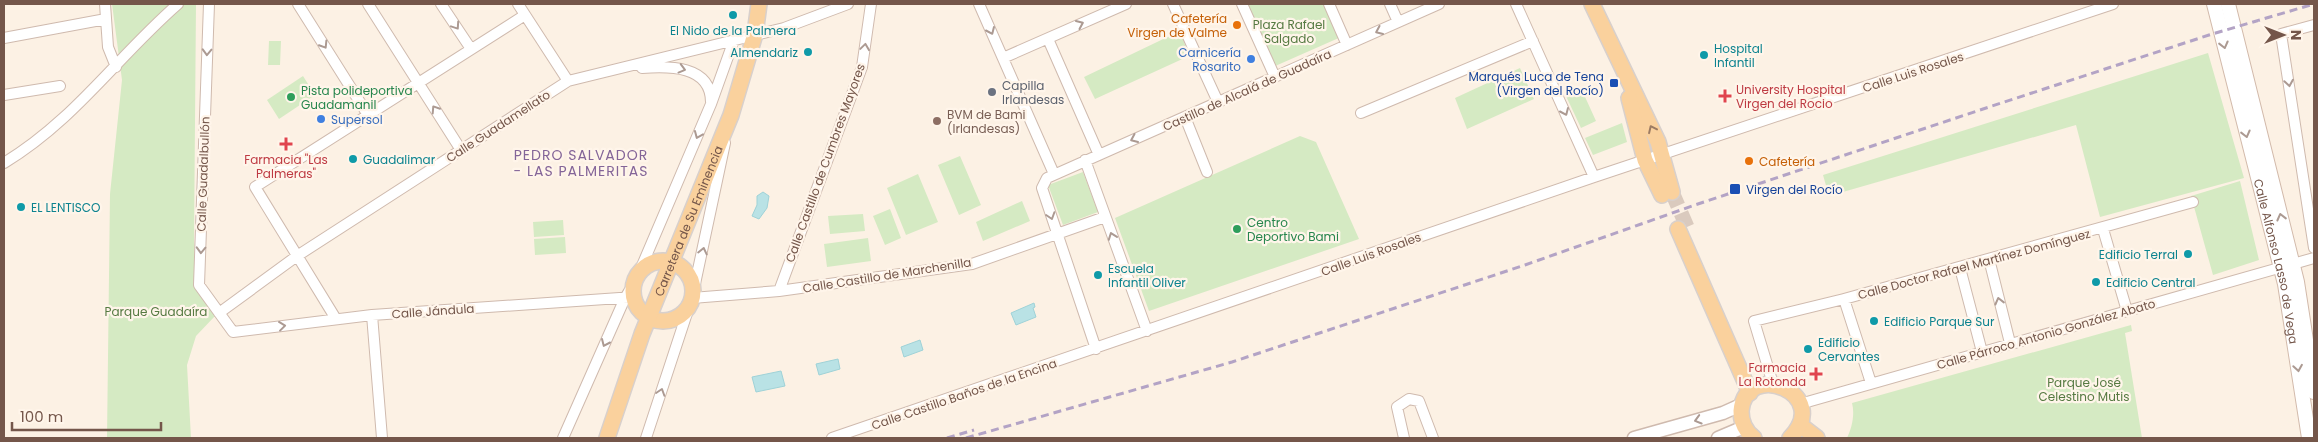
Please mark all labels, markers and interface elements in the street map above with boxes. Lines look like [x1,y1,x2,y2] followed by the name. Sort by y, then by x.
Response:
[727,9,739,21] marker: El Nido de la Palmera
[1127,10,1227,41] place label: Cafetería Virgen de Valme
[2258,10,2308,60] north arrow
[1253,16,1325,47] park label: Plaza Rafael Salgado
[1231,19,1243,31] marker: Cafetería Virgen de Valme
[1075,20,1084,31] one-way arrow
[450,21,459,30] one-way arrow
[670,22,796,39] place label: El Nido de la Palmera
[1375,24,1384,35] one-way arrow
[985,26,996,35] one-way arrow
[2286,30,2306,40] text: N
[318,39,327,49] one-way arrow
[1714,40,1763,71] place label: Hospital Infantil
[2218,41,2229,50] one-way arrow
[859,43,869,52] one-way arrow
[730,44,798,61] place label: Almendariz
[1178,44,1241,75] place label: Carnicería Rosarito
[1160,45,1334,135] street label: Castillo de Alcalá de Guadaíra
[802,46,814,58] marker: Almendariz
[1860,48,1966,96] street label: Calle Luis Rosales
[202,49,213,57] one-way arrow
[1698,49,1710,61] marker: Hospital Infantil
[1245,53,1257,65] marker: Carnicería Rosarito
[781,61,869,265] street label: Calle Castillo de Cumbres Mayores
[678,63,686,74] one-way arrow
[1468,68,1604,99] place label: Marqués Luca de Tena (Virgen del Rocío)
[1002,77,1064,108] place label: Capilla Irlandesas
[1608,77,1620,89] marker: Marqués Luca de Tena (Virgen del Rocío)
[2283,78,2293,87] one-way arrow
[1736,81,1846,112] place label: University Hospital Virgen del Rocio
[301,82,413,113] place label: Pista polideportiva Guadamanil
[443,86,554,166] street label: Calle Guadamellato
[986,86,998,98] marker: Capilla Irlandesas
[1718,89,1732,103] marker: University Hospital Virgen del Rocio
[285,91,297,103] marker: Pista polideportiva Guadamanil
[432,105,441,115] one-way arrow
[947,106,1026,137] place label: BVM de Bami (Irlandesas)
[1558,107,1569,116] one-way arrow
[331,111,383,128] place label: Supersol
[315,113,327,125] marker: Supersol
[931,115,943,127] marker: BVM de Bami (Irlandesas)
[192,116,214,232] street label: Calle Guadalbullón
[1648,125,1658,134] one-way arrow
[2241,129,2251,138] one-way arrow
[694,130,705,139] one-way arrow
[1130,133,1139,144] one-way arrow
[280,138,292,150] marker: Farmacia "Las Palmeras"
[650,143,726,298] street label: Carretera de Su Eminencia
[514,145,648,181] district label: PEDRO SALVADOR - LAS PALMERITAS
[244,151,328,182] place label: Farmacia "Las Palmeras"
[363,151,436,168] place label: Guadalimar
[347,153,359,165] marker: Guadalimar
[1759,153,1815,170] place label: Cafetería
[1743,155,1755,167] marker: Cafetería
[2250,177,2303,345] street label: Calle Alfonso Lasso de Vega
[1746,181,1843,198] place label: Virgen del Rocío
[1728,182,1742,196] marker: Virgen del Rocío
[31,199,101,216] place label: EL LENTISCO
[15,201,27,213] marker: EL LENTISCO
[1045,211,1055,219] one-way arrow
[2276,213,2287,222] one-way arrow
[1247,214,1339,245] place label: Centro Deportivo Bami
[1231,223,1243,235] marker: Centro Deportivo Bami
[1856,225,2092,303] street label: Calle Doctor Rafael Martínez Domínguez
[1319,228,1423,280] street label: Calle Luis Rosales
[1108,233,1118,241] one-way arrow
[195,246,206,254] one-way arrow
[697,246,708,255] one-way arrow
[2099,246,2178,263] place label: Edificio Terral
[2182,248,2194,260] marker: Edificio Terral
[802,253,972,297] street label: Calle Castillo de Marchenilla
[1108,260,1186,291] place label: Escuela Infantil Oliver
[1092,269,1104,281] marker: Escuela Infantil Oliver
[2106,274,2196,291] place label: Edificio Central
[2090,276,2102,288] marker: Edificio Central
[1935,294,2158,373] street label: Calle Párroco Antonio González Abato
[1995,298,2005,306] one-way arrow
[391,300,475,322] street label: Calle Jándula
[105,303,207,320] park label: Parque Guadaíra
[1884,313,1995,330] place label: Edificio Parque Sur
[1868,315,1880,327] marker: Edificio Parque Sur
[278,321,286,332] one-way arrow
[1818,334,1880,365] place label: Edificio Cervantes
[601,338,612,347] one-way arrow
[1802,343,1814,355] marker: Edificio Cervantes
[869,354,1059,434] street label: Calle Castillo Baños de la Encina
[1739,359,1806,390] place label: Farmacia La Rotonda
[2292,364,2303,372] one-way arrow
[1810,368,1822,380] marker: Farmacia La Rotonda
[2039,374,2129,405] park label: Parque José Celestino Mutis
[655,388,665,397] one-way arrow
[12,400,161,432] scale bar
[20,406,63,427] text: 100 m
[1694,415,1702,425] one-way arrow

